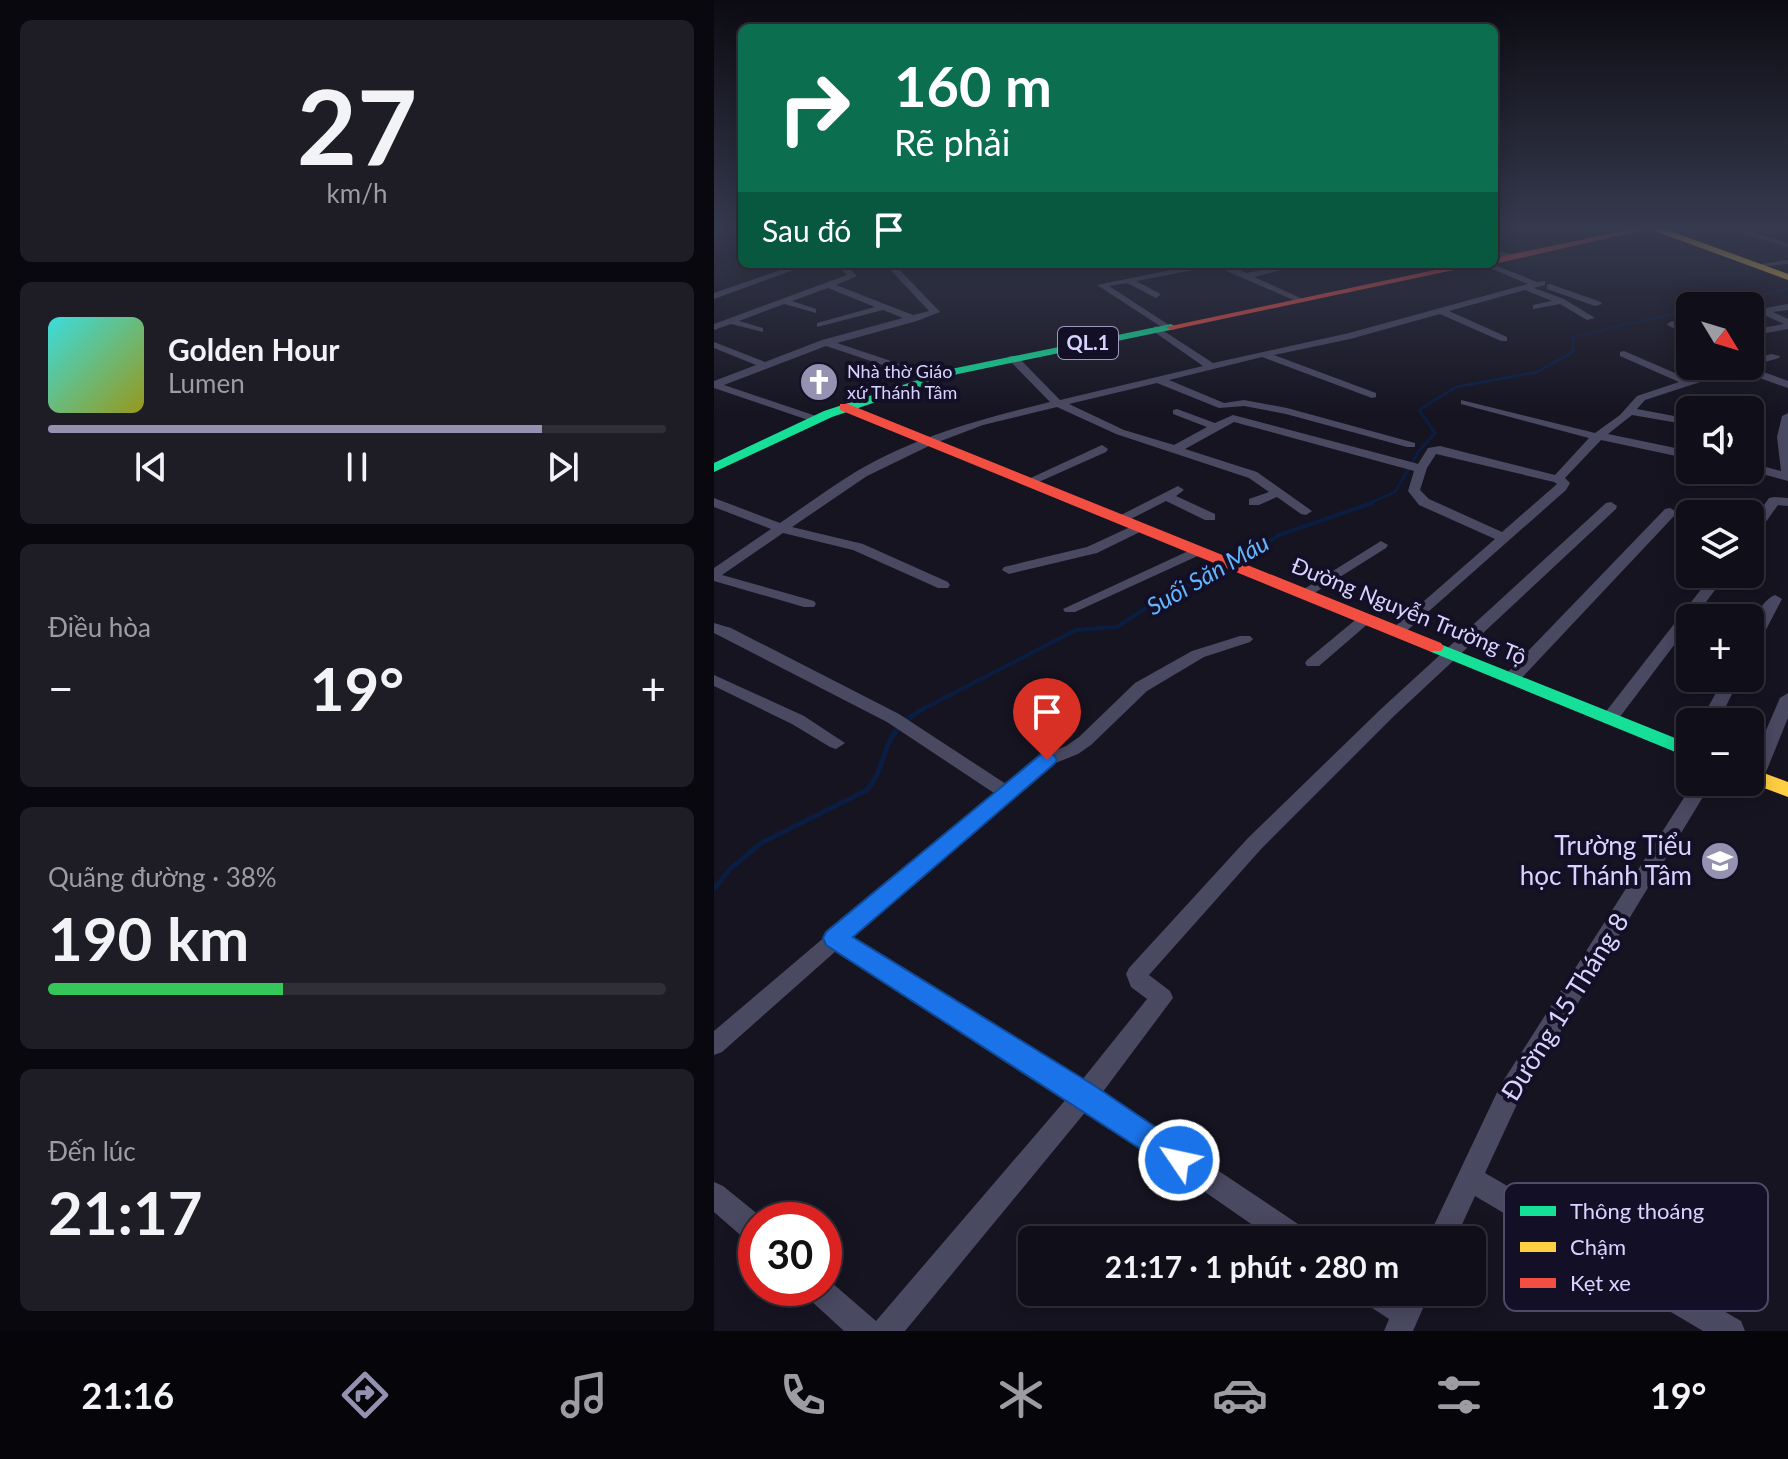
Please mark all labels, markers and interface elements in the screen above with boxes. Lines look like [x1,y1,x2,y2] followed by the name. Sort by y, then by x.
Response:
[894,52,1052,119] text: 160 m
[762,56,866,160] icon: right
[297,62,417,187] text: 27
[894,120,1010,164] text: Rẽ phải
[327,177,387,209] text: km/h
[867,208,911,252] icon: arrive
[762,212,851,248] text: Sau đó
[1676,292,1764,380] north arrow
[1676,292,1764,796] map controls
[1058,327,1118,359] road number: QL.1
[168,331,340,367] text: Golden Hour
[847,360,957,403] place label: Nhà thờ Giáo xứ Thánh Tâm
[798,361,840,403] church icon: Nhà thờ Giáo xứ Thánh Tâm
[168,367,245,399] text: Lumen
[1676,396,1764,484] button: sound
[129,445,173,489] icon: previous
[335,445,379,489] icon: pause
[541,445,585,489] icon: next
[1676,500,1764,588] button: layers
[1141,527,1274,620] water label: Suối Săn Máu
[1288,551,1531,670] street label: Đường Nguyễn Trường Tộ
[1676,604,1764,692] button: +
[48,611,151,643] text: Điều hòa
[310,652,404,724] text: 19°
[48,662,74,714] text: −
[640,662,666,714] text: +
[1013,678,1081,760] pin
[1025,690,1069,734] icon: arrive
[1676,708,1764,796] button: −
[1520,829,1692,891] place label: Trường Tiểu học Thánh Tâm
[1699,840,1741,882] school or university icon: Trường Tiểu học Thánh Tâm
[48,861,277,893] text: Quãng đường · 38%
[48,902,249,974] text: 190 km
[1494,907,1635,1106] street label: Đường 15 Tháng 8
[1137,1118,1221,1202] position arrow
[48,1135,136,1167] text: Đến lúc
[48,1176,203,1248] text: 21:17
[1504,1183,1768,1311] legend
[1570,1197,1704,1224] text: Thông thoáng
[738,1202,842,1306] speed limit sign: 30
[1570,1233,1626,1260] text: Chậm
[1105,1248,1399,1284] text: 21:17 · 1 phút · 280 m
[1570,1269,1631,1296] text: Kẹt xe
[337,1367,393,1423] icon: directions
[556,1367,612,1423] icon: music
[775,1367,831,1423] icon: phone
[993,1367,1049,1423] icon: climate
[1212,1367,1268,1423] icon: car
[1431,1367,1487,1423] icon: filters
[81,1373,174,1417] text: 21:16
[1650,1373,1706,1417] text: 19°

